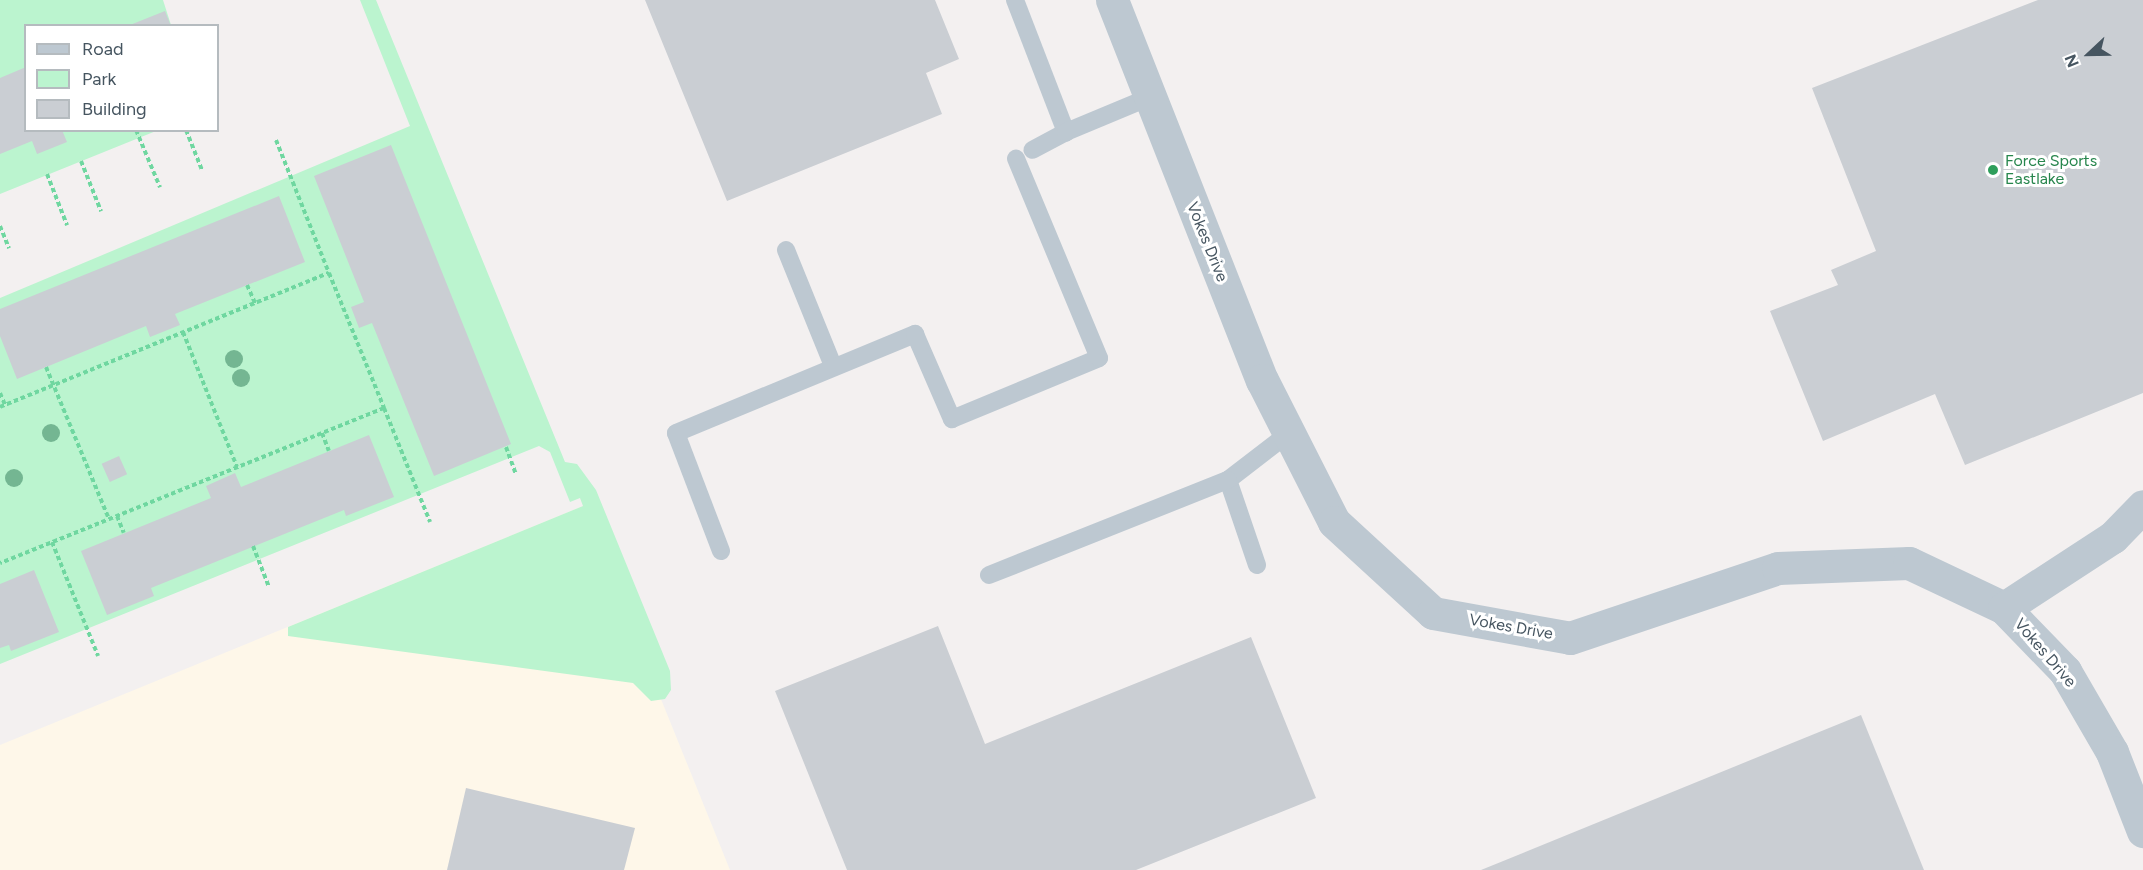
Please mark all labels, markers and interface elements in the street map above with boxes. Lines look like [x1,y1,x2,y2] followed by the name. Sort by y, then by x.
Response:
[24,24,219,132] legend
[2059,24,2119,84] north arrow
[82,38,123,60] text: Road
[2061,52,2083,70] text: N
[82,68,116,90] text: Park
[82,98,147,120] text: Building
[2005,151,2097,189] place label: Force Sports Eastlake
[1986,163,2000,177] marker: Force Sports Eastlake
[1182,199,1232,285] street label: Vokes Drive
[1468,610,1554,644] street label: Vokes Drive
[2010,615,2080,691] street label: Vokes Drive

